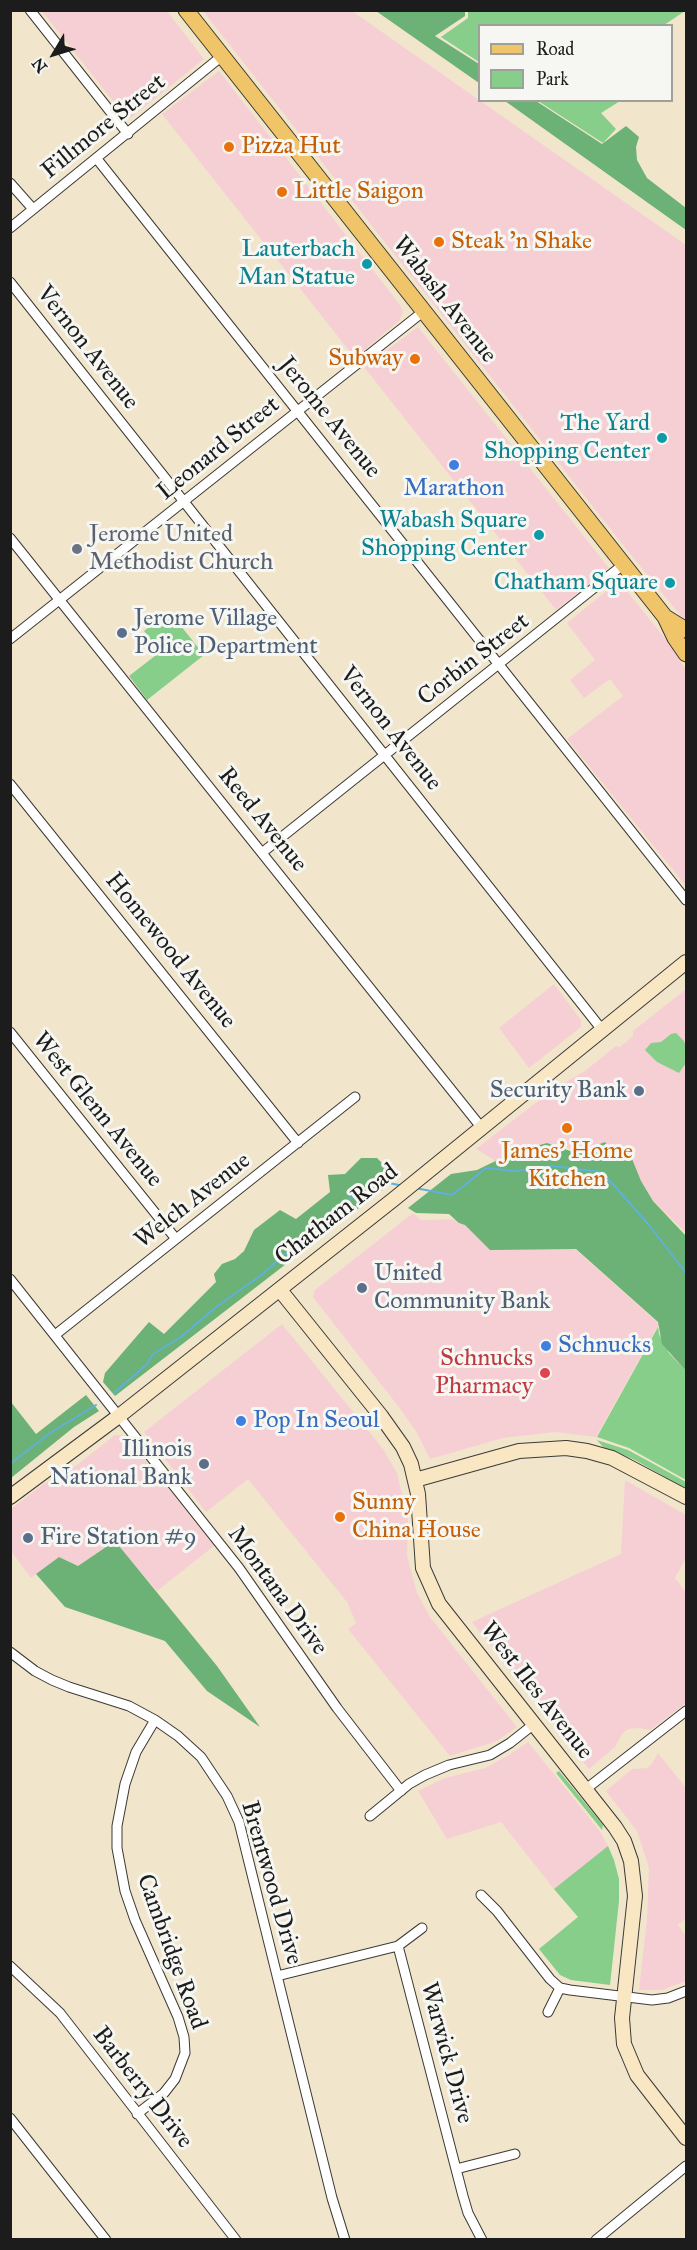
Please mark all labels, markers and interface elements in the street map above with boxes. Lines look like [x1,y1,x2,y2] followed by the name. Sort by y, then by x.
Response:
[24,24,84,84] north arrow
[478,24,673,102] legend
[536,38,574,60] text: Road
[28,54,51,77] text: N
[36,68,172,186] street label: Fillmore Street
[536,68,569,90] text: Park
[241,133,341,161] place label: Pizza Hut
[222,140,236,154] marker: Pizza Hut
[294,178,424,206] place label: Little Saigon
[275,185,289,199] marker: Little Saigon
[451,228,592,256] place label: Steak 'n Shake
[386,231,502,369] street label: Wabash Avenue
[432,235,446,249] marker: Steak 'n Shake
[238,236,355,292] place label: Lauterbach Man Statue
[360,257,374,271] marker: Lauterbach Man Statue
[30,280,144,416] street label: Vernon Avenue
[328,345,403,373] place label: Subway
[271,352,387,484] street label: Jerome Avenue
[408,352,422,366] marker: Subway
[152,391,286,507] street label: Leonard Street
[484,410,650,466] place label: The Yard Shopping Center
[655,431,669,445] marker: The Yard Shopping Center
[447,458,461,472] marker: Marathon
[403,475,505,503] place label: Marathon
[361,507,527,563] place label: Wabash Square Shopping Center
[89,521,273,577] place label: Jerome United Methodist Church
[532,528,546,542] marker: Wabash Square Shopping Center
[70,542,84,556] marker: Jerome United Methodist Church
[494,569,658,597] place label: Chatham Square
[663,576,677,590] marker: Chatham Square
[134,605,318,661] place label: Jerome Village Police Department
[413,608,535,712] street label: Corbin Street
[115,626,129,640] marker: Jerome Village Police Department
[333,661,447,797] street label: Vernon Avenue
[211,762,313,878] street label: Reed Avenue
[98,867,242,1035] street label: Homewood Avenue
[26,1027,168,1193] street label: West Glenn Avenue
[490,1077,627,1105] place label: Security Bank
[632,1084,646,1098] marker: Security Bank
[560,1121,574,1135] marker: James' Home Kitchen
[501,1138,633,1194] place label: James' Home Kitchen
[129,1147,257,1255] street label: Welch Avenue
[270,1158,404,1272] street label: Chatham Road
[374,1260,550,1316] place label: United Community Bank
[355,1281,369,1295] marker: United Community Bank
[558,1332,651,1360] place label: Schnucks
[539,1339,553,1353] marker: Schnucks
[435,1345,533,1401] place label: Schnucks Pharmacy
[538,1366,552,1380] marker: Schnucks Pharmacy
[253,1407,379,1435] place label: Pop In Seoul
[234,1414,248,1428] marker: Pop In Seoul
[50,1436,192,1492] place label: Illinois National Bank
[197,1457,211,1471] marker: Illinois National Bank
[352,1489,481,1545] place label: Sunny China House
[333,1510,347,1524] marker: Sunny China House
[221,1521,333,1661] street label: Montana Drive
[40,1524,197,1552] place label: Fire Station #9
[21,1531,35,1545] marker: Fire Station #9
[473,1616,599,1766] street label: West Iles Avenue
[234,1798,308,1968] street label: Brentwood Drive
[130,1870,212,2034] street label: Cambridge Road
[413,1979,479,2127] street label: Warwick Drive
[86,2021,198,2155] street label: Barberry Drive

